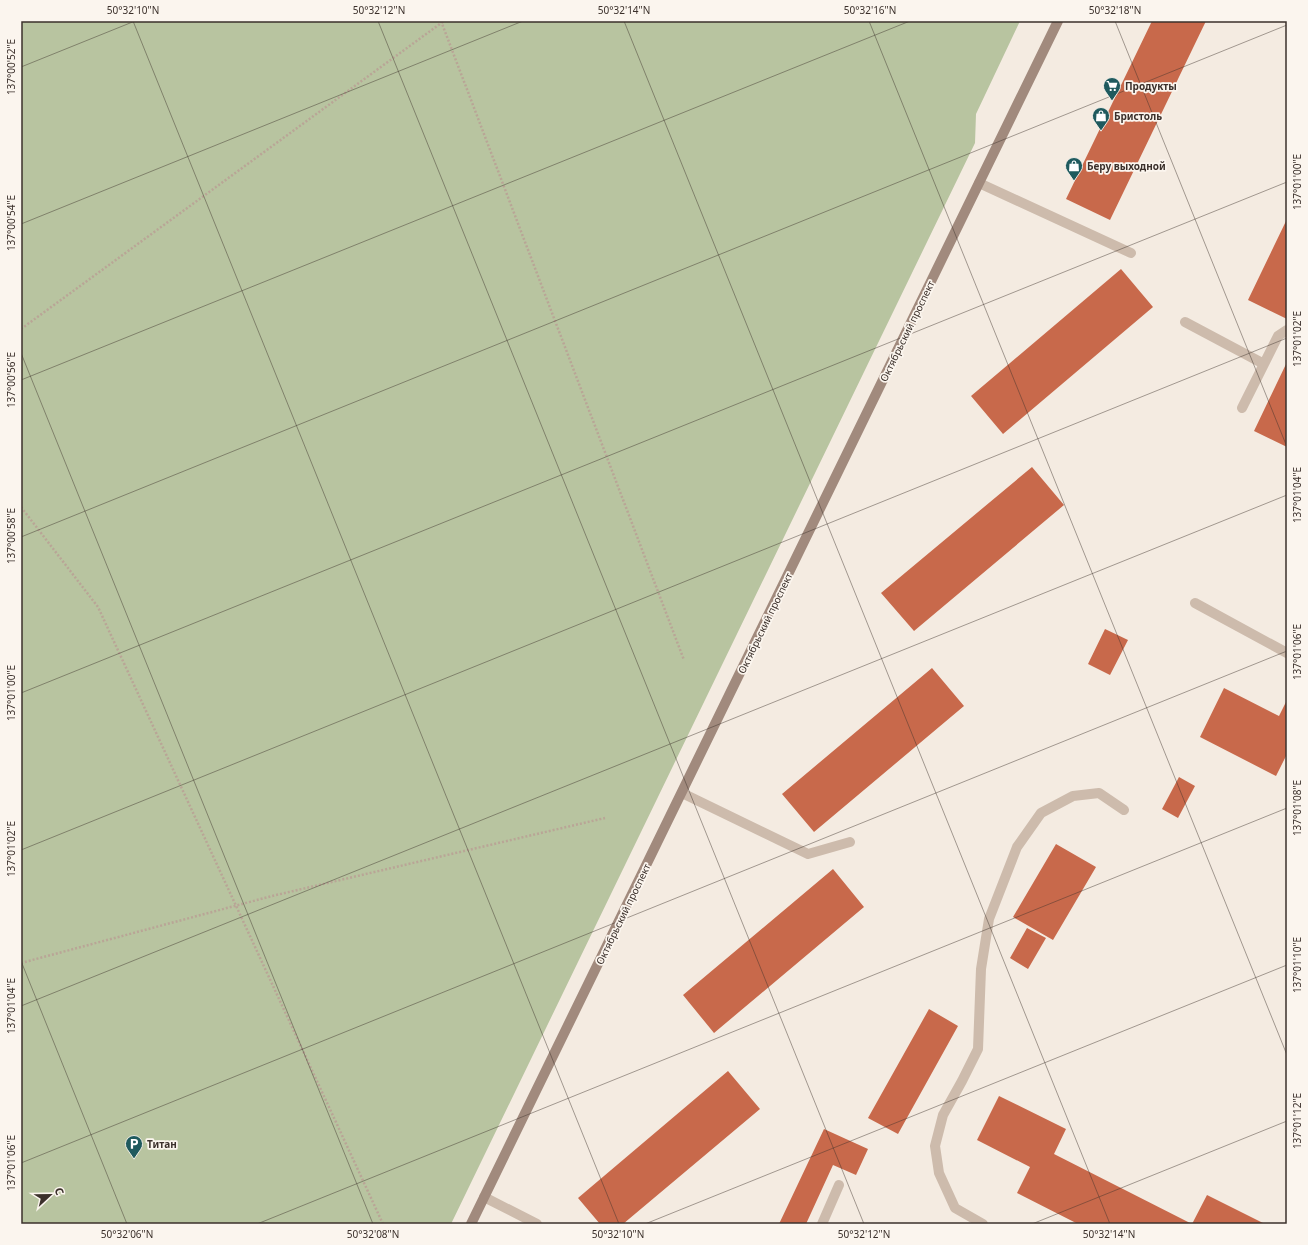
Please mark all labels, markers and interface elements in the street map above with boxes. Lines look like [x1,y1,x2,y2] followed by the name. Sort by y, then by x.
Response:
[107,3,159,17] text: 50°32'10"N
[353,3,405,17] text: 50°32'12"N
[598,3,650,17] text: 50°32'14"N
[844,3,896,17] text: 50°32'16"N
[1089,3,1141,17] text: 50°32'18"N
[4,39,18,95] text: 137°00'52"E
[1102,76,1122,101] supermarket icon: Продукты
[1125,79,1177,93] place label: Продукты
[1091,106,1111,131] shop icon: Бристоль
[1114,109,1162,123] place label: Бристоль
[1290,154,1304,210] text: 137°01'00"E
[1064,156,1084,181] shop icon: Беру выходной
[1087,159,1166,173] place label: Беру выходной
[4,195,18,251] text: 137°00'54"E
[876,278,938,384] street label: Октябрьский проспект
[1290,311,1304,367] text: 137°01'02"E
[4,352,18,408] text: 137°00'56"E
[1290,467,1304,523] text: 137°01'04"E
[4,508,18,564] text: 137°00'58"E
[734,570,796,676] street label: Октябрьский проспект
[1290,624,1304,680] text: 137°01'06"E
[4,665,18,721] text: 137°01'00"E
[1290,780,1304,836] text: 137°01'08"E
[4,821,18,877] text: 137°01'02"E
[592,861,654,967] street label: Октябрьский проспект
[1290,937,1304,993] text: 137°01'10"E
[4,978,18,1034] text: 137°01'04"E
[1290,1093,1304,1149] text: 137°01'12"E
[124,1134,144,1159] parking icon: Титан
[4,1135,18,1191] text: 137°01'06"E
[147,1137,177,1151] place label: Титан
[30,1175,70,1215] north arrow
[51,1185,68,1197] text: С
[101,1227,153,1241] text: 50°32'06"N
[347,1227,399,1241] text: 50°32'08"N
[592,1227,644,1241] text: 50°32'10"N
[838,1227,890,1241] text: 50°32'12"N
[1083,1227,1135,1241] text: 50°32'14"N

